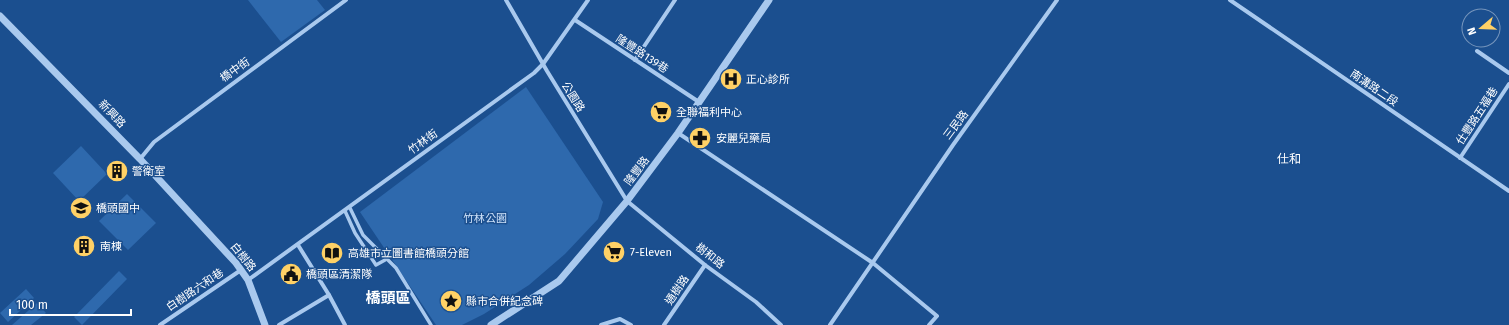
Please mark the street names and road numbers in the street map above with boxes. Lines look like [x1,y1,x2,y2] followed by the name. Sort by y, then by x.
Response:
[613,32,671,76] street label: 隆豐路139巷
[218,55,252,85] street label: 橋中街
[1348,67,1400,109] street label: 南溝路二段
[559,80,587,114] street label: 公園路
[1454,85,1500,147] street label: 仕豐路五福巷
[96,98,128,130] street label: 新興路
[941,108,971,142] street label: 三民路
[406,127,440,157] street label: 竹林街
[622,154,652,188] street label: 隆豐路
[228,240,258,274] street label: 白樹路
[693,241,727,271] street label: 樹和路
[164,266,226,314] street label: 白樹路六和巷
[662,273,692,307] street label: 通樹路

